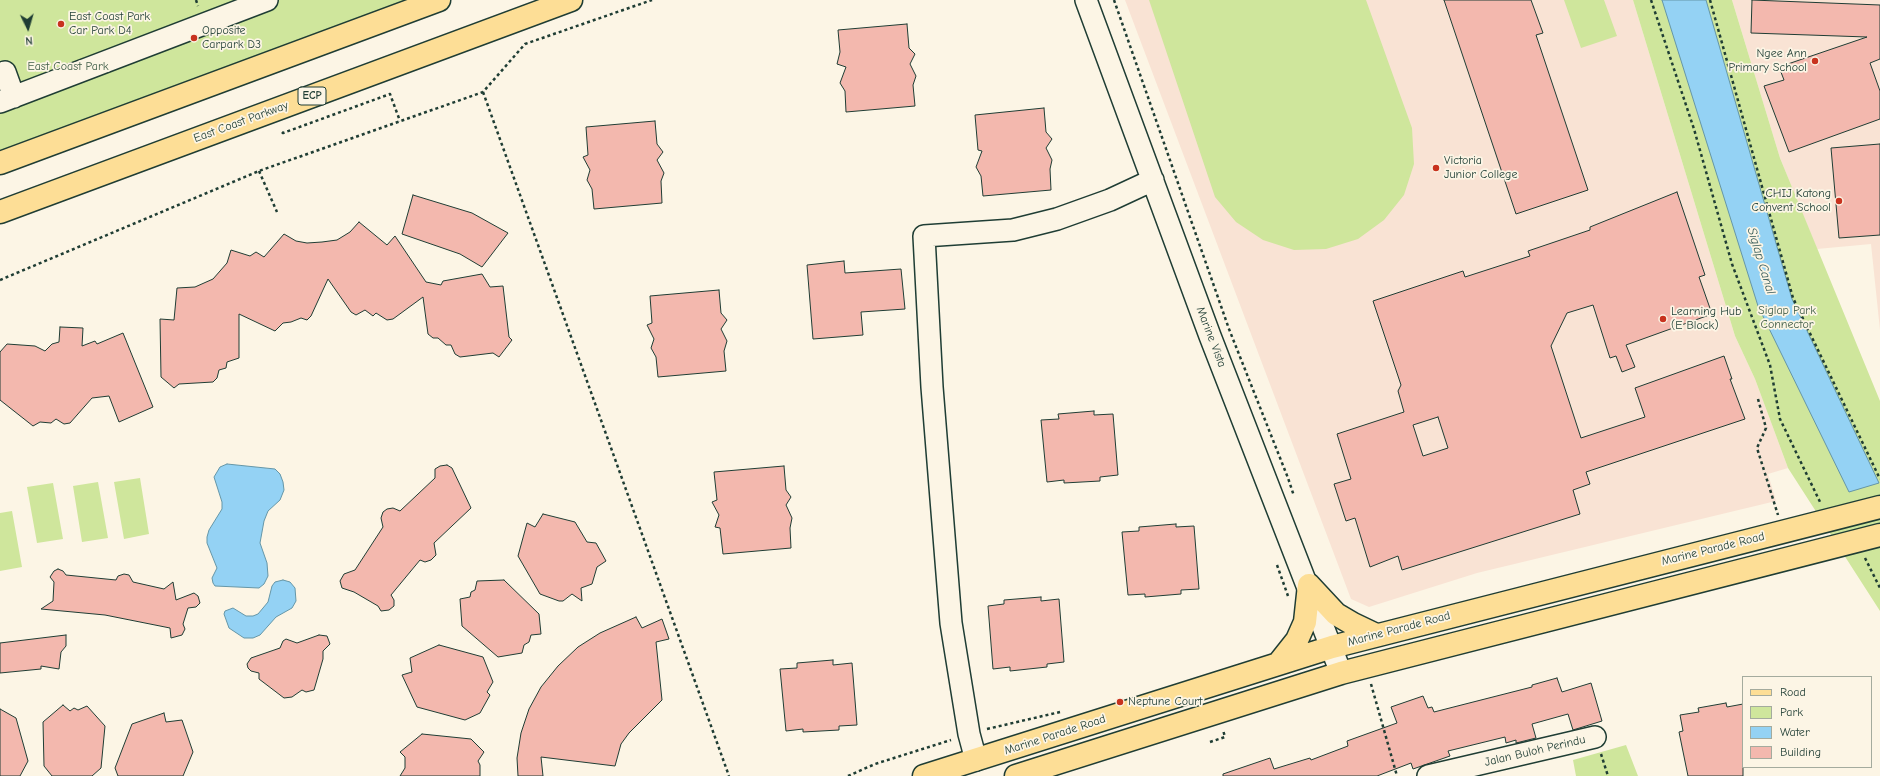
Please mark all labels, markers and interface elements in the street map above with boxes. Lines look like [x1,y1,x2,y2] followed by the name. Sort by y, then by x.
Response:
[8,8,48,48] north arrow
[69,10,150,38] place label: East Coast Park Car Park D4
[56,19,66,29] marker: East Coast Park Car Park D4
[202,24,261,52] place label: Opposite Carpark D3
[189,33,199,43] marker: Opposite Carpark D3
[25,34,33,47] text: N
[1728,47,1807,75] place label: Ngee Ann Primary School
[1810,56,1820,66] marker: Ngee Ann Primary School
[27,60,109,74] park label: East Coast Park
[298,87,326,105] road number: ECP
[192,98,290,146] street label: East Coast Parkway
[1444,154,1517,182] place label: Victoria Junior College
[1431,163,1441,173] marker: Victoria Junior College
[1752,187,1831,215] place label: CHIJ Katong Convent School
[1834,196,1844,206] marker: CHIJ Katong Convent School
[1743,226,1779,296] water label: Siglap Canal
[1758,304,1816,332] park label: Siglap Park Connector
[1193,305,1229,369] street label: Marine Vista
[1671,305,1741,333] place label: Learning Hub (E Block)
[1658,314,1668,324] marker: Learning Hub (E Block)
[1660,529,1766,569] street label: Marine Parade Road
[1346,608,1452,650] street label: Marine Parade Road
[1742,676,1872,768] legend
[1780,685,1806,699] text: Road
[1128,695,1202,709] place label: Neptune Court
[1115,697,1125,707] marker: Neptune Court
[1780,705,1803,719] text: Park
[1002,712,1108,758] street label: Marine Parade Road
[1780,725,1810,739] text: Water
[1483,732,1587,770] street label: Jalan Buloh Perindu
[1780,745,1821,759] text: Building

